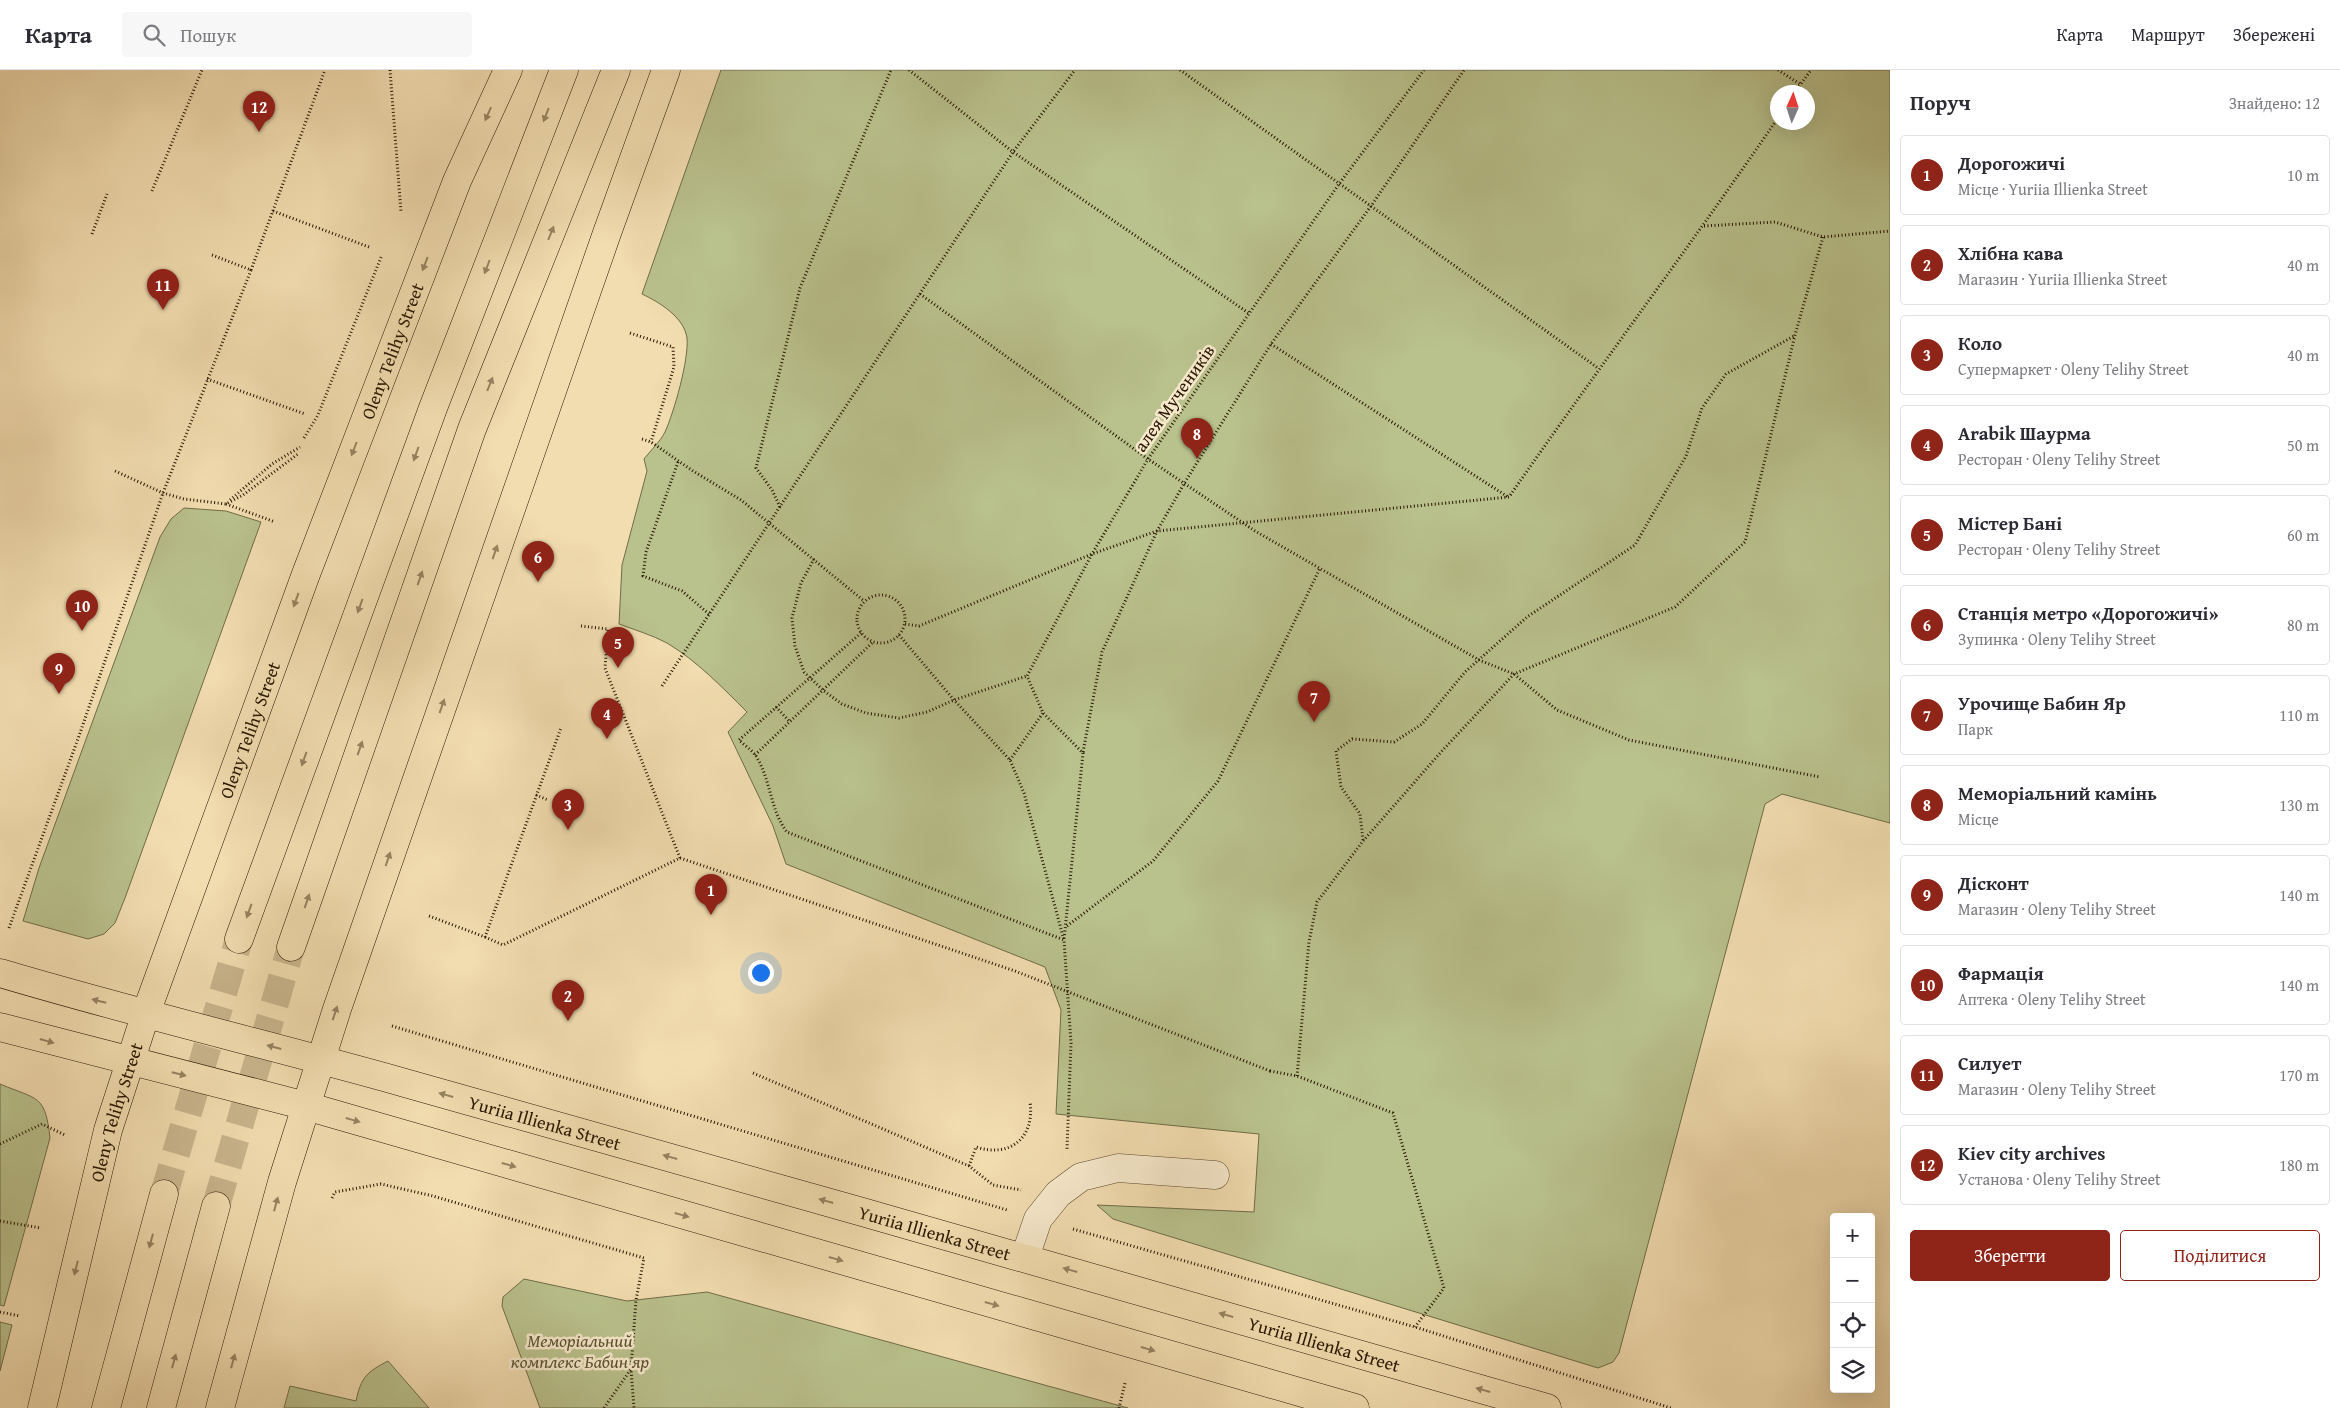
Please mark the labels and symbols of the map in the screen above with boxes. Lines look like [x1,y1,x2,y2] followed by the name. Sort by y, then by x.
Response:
[1770,85,1815,130] north arrow
[243,91,275,132] pin: 12
[483,107,491,121] one-way arrow
[542,108,549,123] one-way arrow
[547,226,555,240] one-way arrow
[421,257,428,272] one-way arrow
[483,260,491,275] one-way arrow
[147,269,179,310] pin: 11
[353,278,430,423] street label: Oleny Telihy Street
[1127,339,1221,457] street label: алея Мучеників
[486,376,494,391] one-way arrow
[1181,418,1213,459] pin: 8
[350,442,358,457] one-way arrow
[412,446,419,461] one-way arrow
[522,541,554,582] pin: 6
[492,545,499,560] one-way arrow
[416,570,424,585] one-way arrow
[66,590,98,631] pin: 10
[292,593,299,608] one-way arrow
[356,599,364,614] one-way arrow
[602,627,634,668] pin: 5
[43,653,75,694] pin: 9
[212,657,287,802] street label: Oleny Telihy Street
[1298,681,1330,722] pin: 7
[438,698,446,713] one-way arrow
[591,698,623,739] pin: 4
[356,740,364,755] one-way arrow
[300,752,308,767] one-way arrow
[552,789,584,830] pin: 3
[385,852,393,867] one-way arrow
[695,874,727,915] pin: 1
[304,894,311,909] one-way arrow
[245,904,252,919] one-way arrow
[748,960,774,986] your location
[552,980,584,1021] pin: 2
[91,997,106,1005] one-way arrow
[332,1005,340,1020] one-way arrow
[39,1037,54,1045] one-way arrow
[83,1038,149,1184] street label: Oleny Telihy Street
[266,1043,281,1051] one-way arrow
[171,1070,186,1078] one-way arrow
[466,1088,625,1157] street label: Yuriia Illienka Street
[438,1090,453,1098] one-way arrow
[345,1116,360,1124] one-way arrow
[662,1153,677,1161] one-way arrow
[501,1161,516,1169] one-way arrow
[272,1197,280,1212] one-way arrow
[819,1197,834,1205] one-way arrow
[855,1198,1014,1267] street label: Yuriia Illienka Street
[674,1212,689,1220] one-way arrow
[147,1234,155,1249] one-way arrow
[828,1256,843,1264] one-way arrow
[72,1261,80,1276] one-way arrow
[1062,1266,1077,1274] one-way arrow
[984,1301,999,1309] one-way arrow
[1245,1309,1404,1379] street label: Yuriia Illienka Street
[1218,1311,1233,1319] one-way arrow
[511,1327,649,1375] park label: Меморіальний комплекс Бабин яр
[1141,1345,1156,1353] one-way arrow
[170,1353,178,1369] one-way arrow
[229,1353,237,1368] one-way arrow
[1475,1385,1490,1393] one-way arrow

